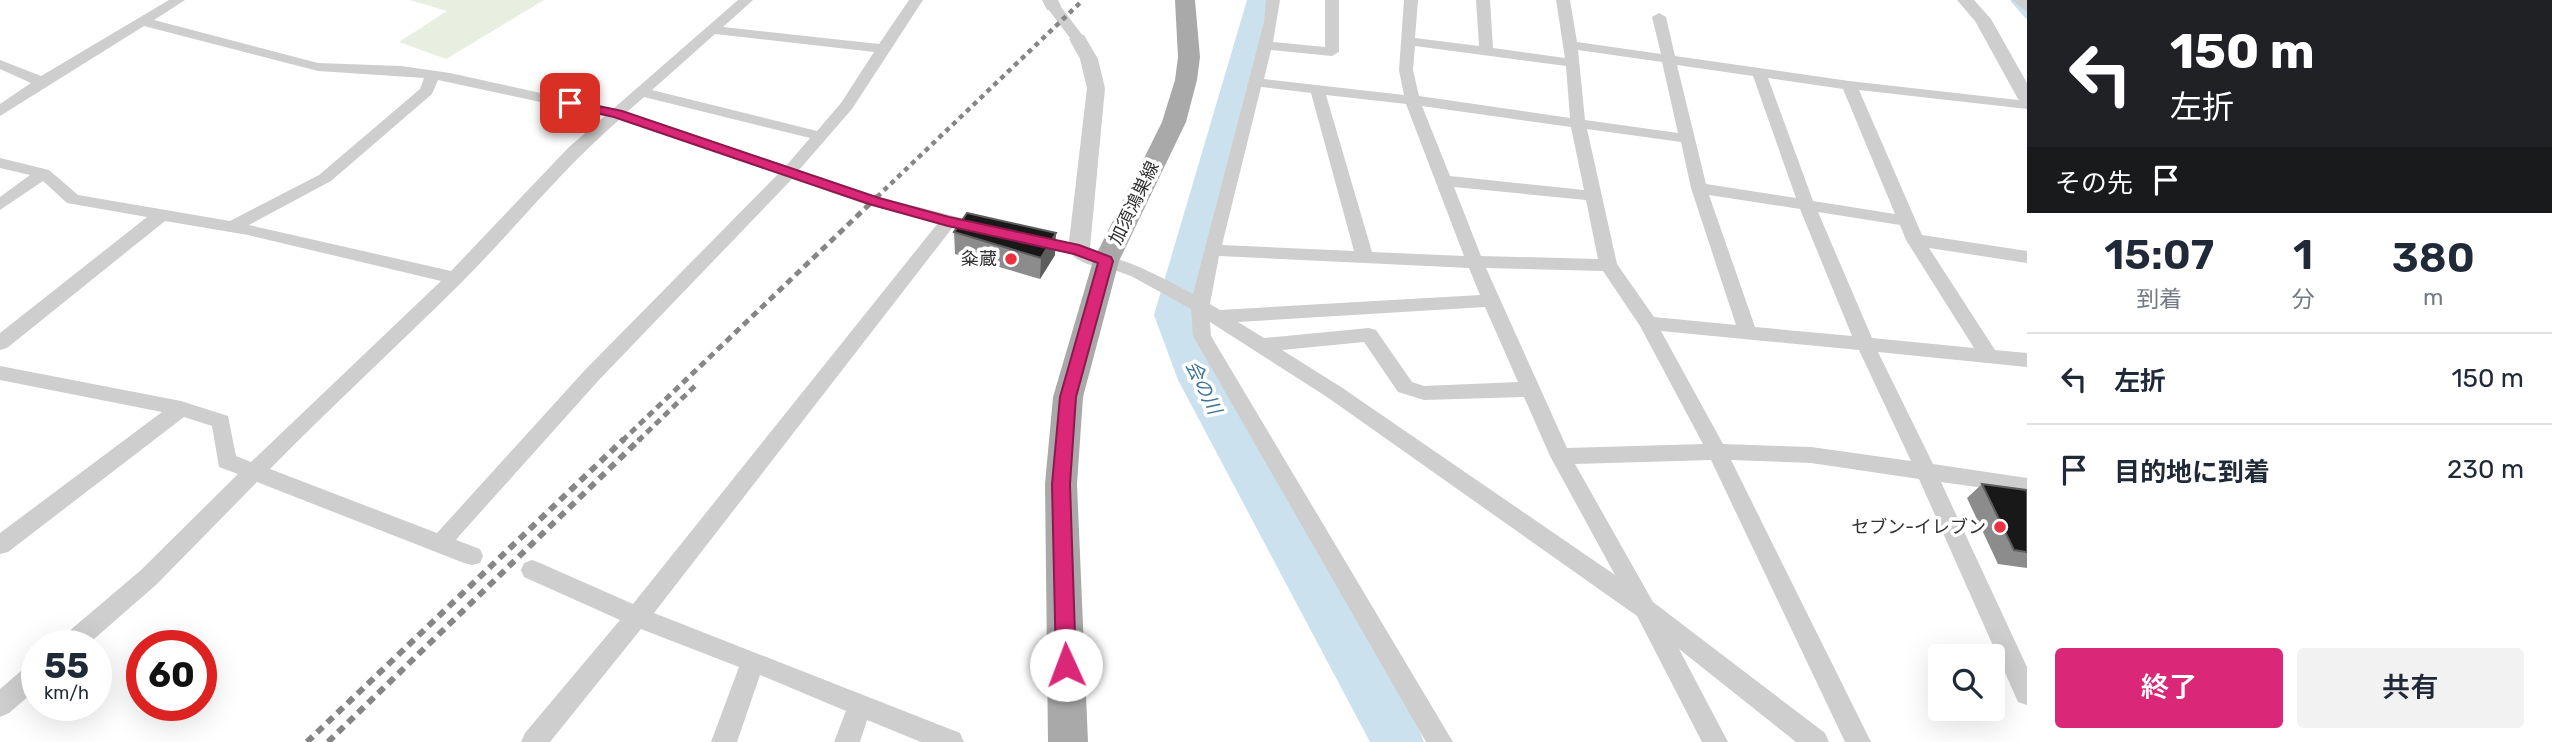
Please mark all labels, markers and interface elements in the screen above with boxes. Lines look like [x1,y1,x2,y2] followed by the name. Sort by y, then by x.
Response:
[2170,22,2315,80] text: 150 m
[2055,28,2146,119] icon: left
[540,73,600,133] pin
[551,84,589,122] icon: arrive
[2170,88,2234,126] text: 左折
[1104,158,1164,248] street label: 加須鴻巣線
[2147,161,2185,199] icon: arrive
[2055,168,2133,199] text: その先
[2104,230,2214,280] text: 15:07
[2293,230,2313,280] text: 1
[2392,233,2475,283] text: 380
[961,248,997,270] place label: 粂蔵
[1003,251,1019,267] marker: 粂蔵
[2423,283,2443,311] text: m
[2136,285,2182,313] text: 到着
[2291,285,2314,313] text: 分
[1181,357,1227,420] water label: 会の川
[2055,360,2093,398] icon: left
[2451,363,2524,394] text: 150 m
[2114,366,2166,397] text: 左折
[2055,451,2093,489] icon: arrive
[2447,454,2524,485] text: 230 m
[2114,457,2270,488] text: 目的地に到着
[1851,516,1986,538] place label: セブン-イレブン
[1992,519,2008,535] marker: セブン-イレブン
[1029,628,1103,702] position arrow
[126,630,217,721] speed limit sign: 60
[1928,644,2005,721] map controls
[1928,644,2005,721] button: search
[44,645,89,687] text: 55
[2055,648,2283,728] button: 終了
[2297,648,2524,728] button: 共有
[44,682,89,704] text: km/h

